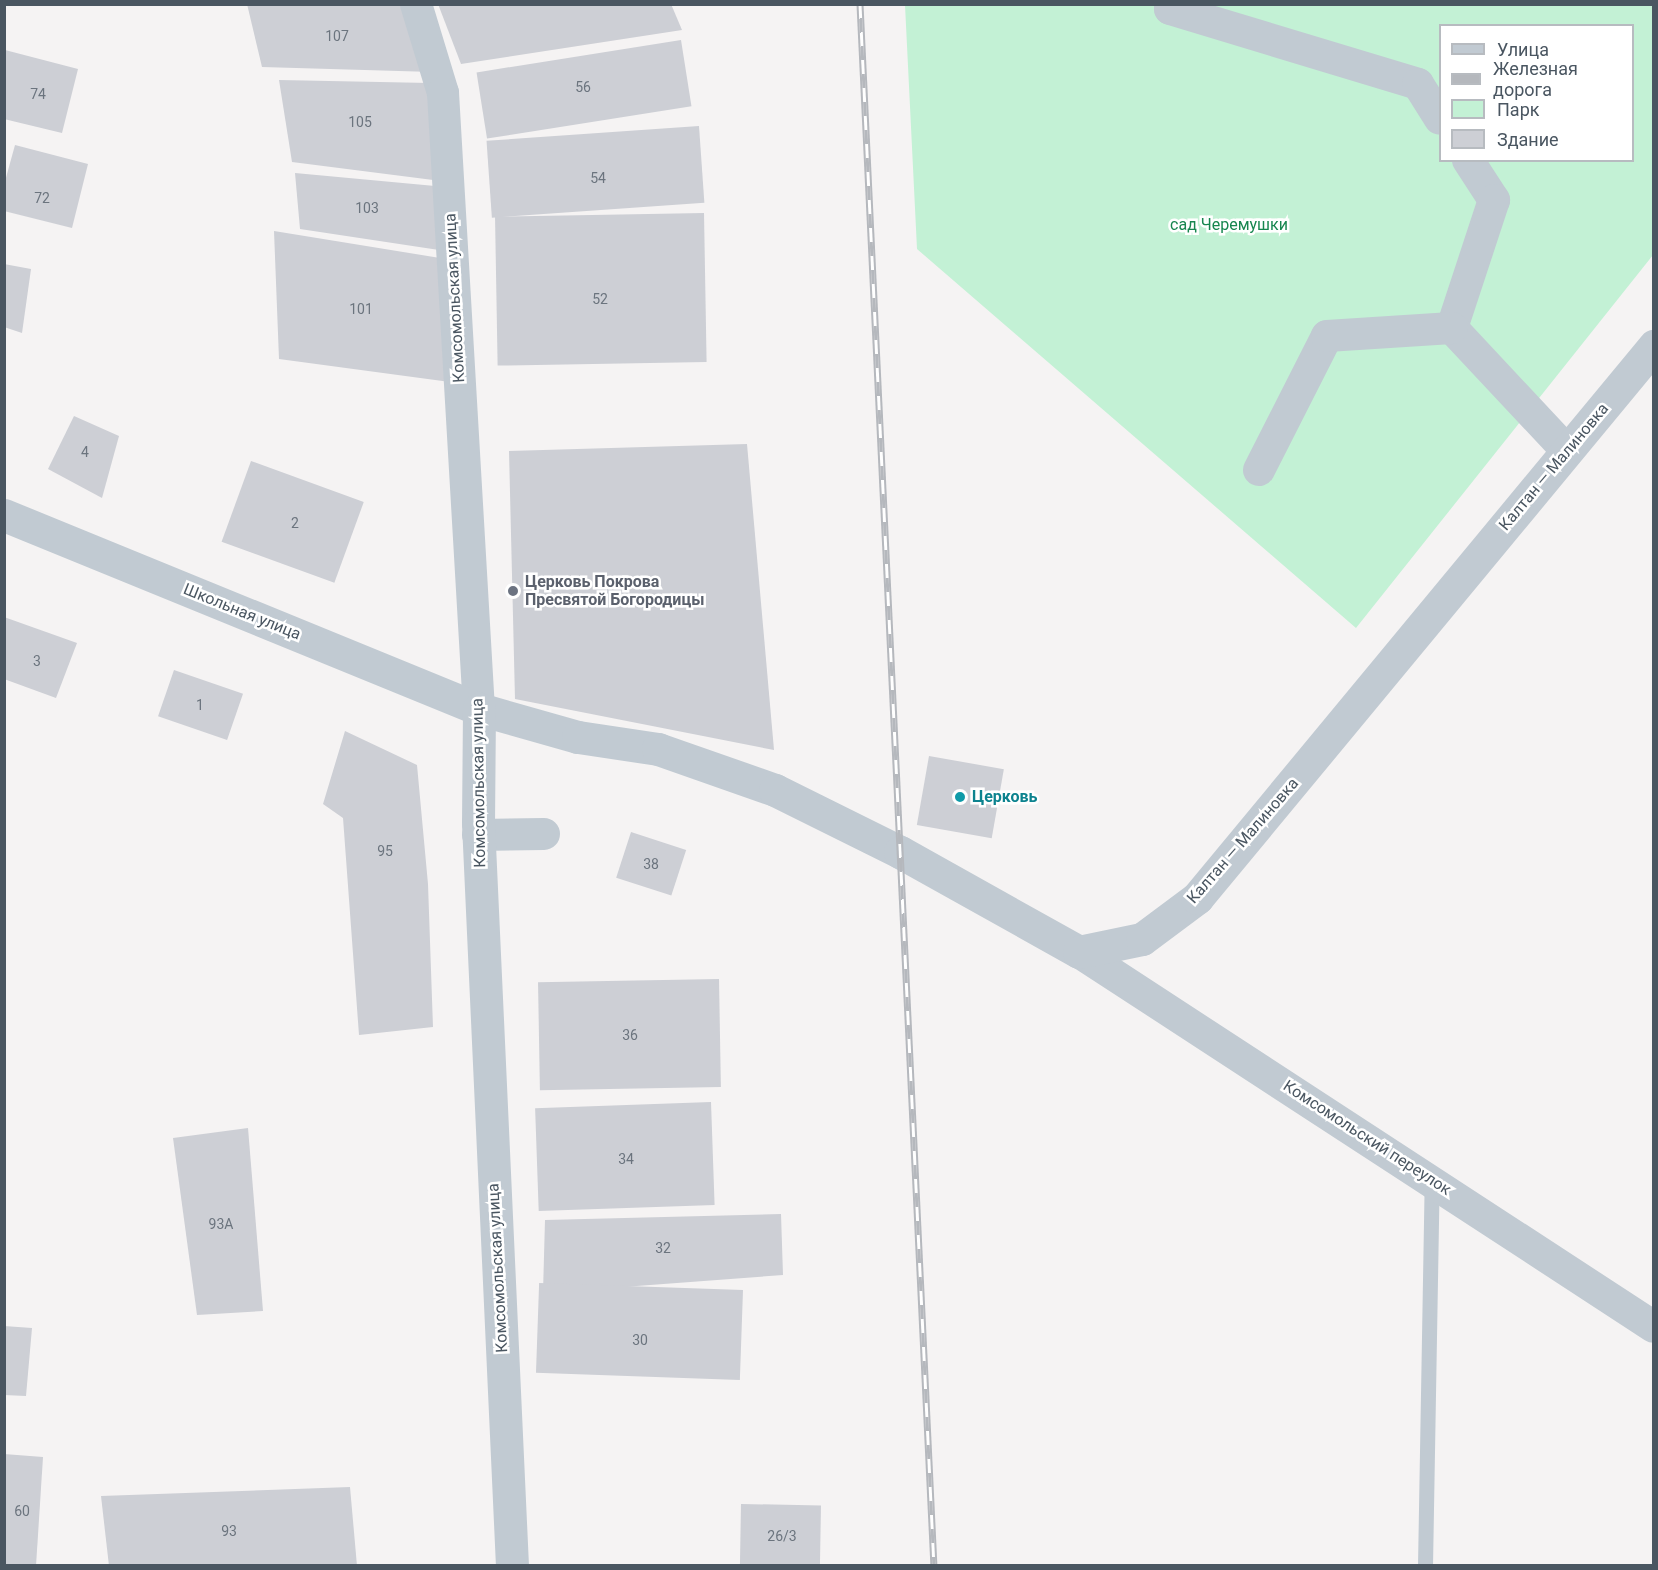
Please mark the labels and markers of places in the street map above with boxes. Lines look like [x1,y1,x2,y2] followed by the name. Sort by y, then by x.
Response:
[525,572,704,610] place label: Церковь Покрова Пресвятой Богородицы
[506,584,520,598] marker: Церковь Покрова Пресвятой Богородицы
[972,787,1037,807] place label: Церковь
[953,790,967,804] marker: Церковь

